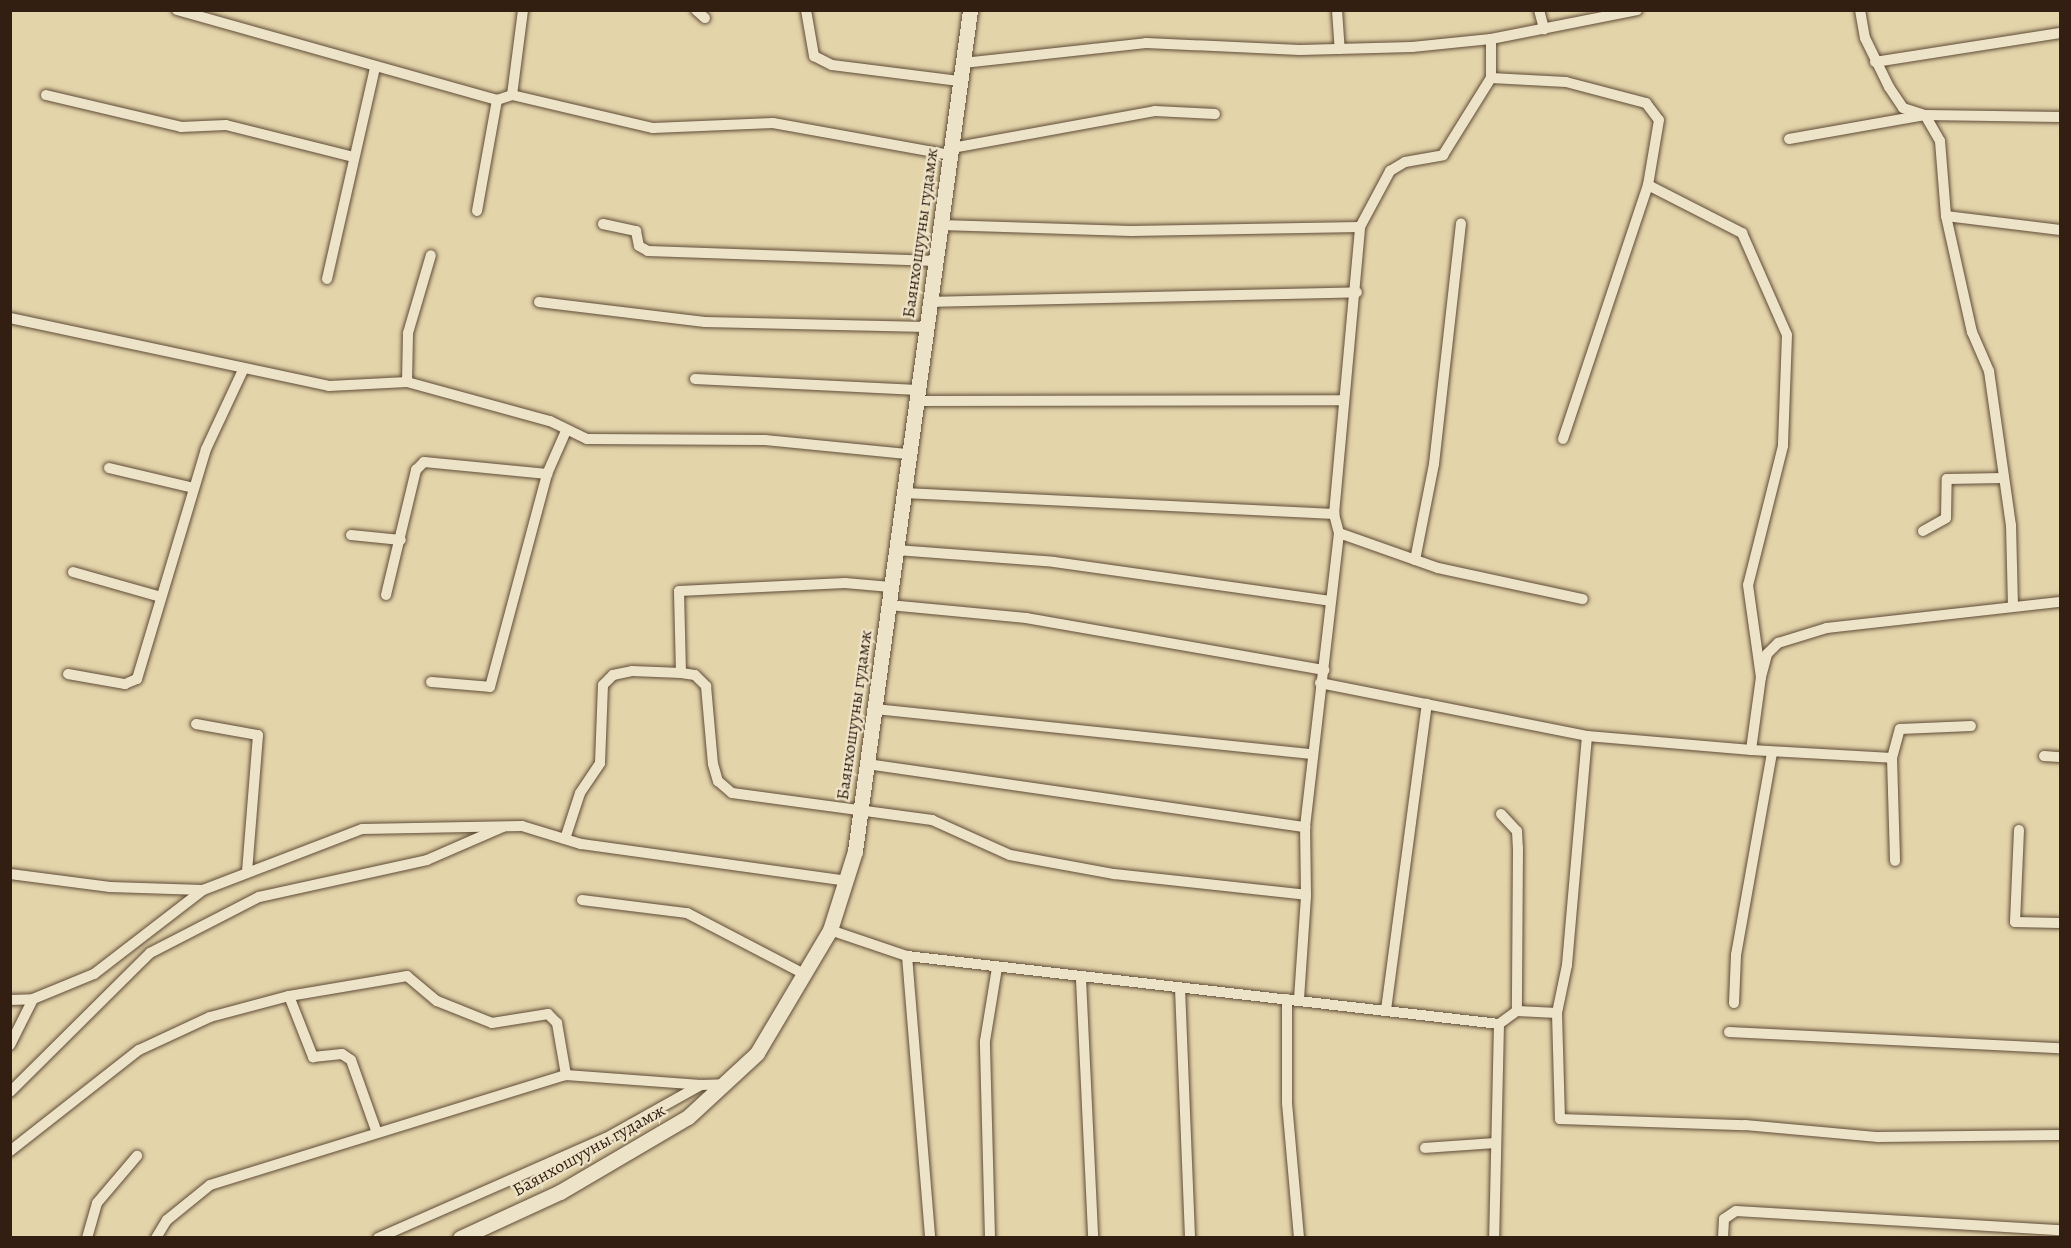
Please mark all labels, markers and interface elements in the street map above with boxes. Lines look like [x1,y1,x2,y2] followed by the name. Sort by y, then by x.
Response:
[897,147,943,319] street label: Баянхошууны гудамж
[831,629,877,801] street label: Баянхошууны гудамж
[509,1099,669,1201] street label: Баянхошууны гудамж

